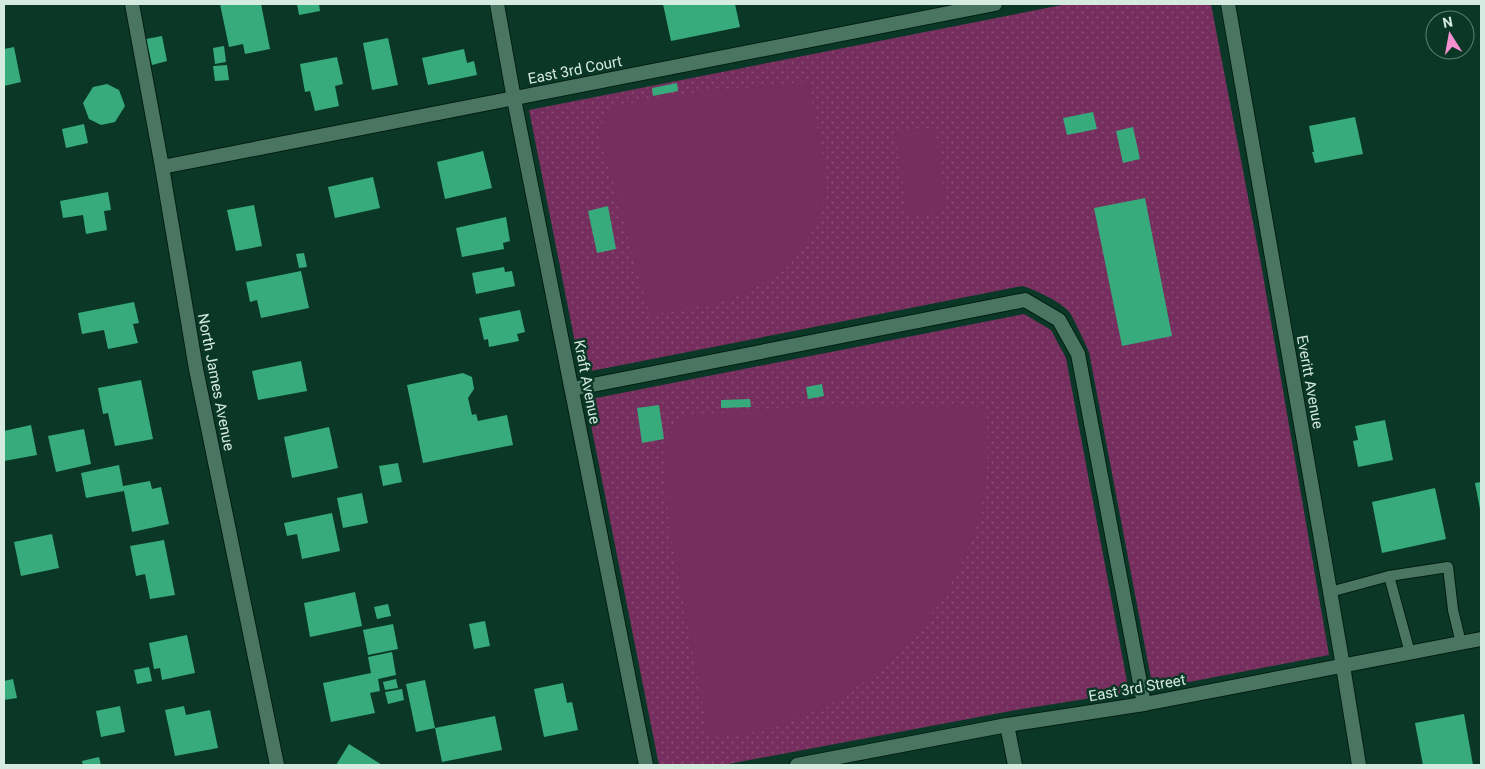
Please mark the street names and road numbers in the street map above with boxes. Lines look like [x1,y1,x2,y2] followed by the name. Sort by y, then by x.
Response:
[526,52,624,88] street label: East 3rd Court
[194,312,238,452] street label: North James Avenue
[1293,334,1327,430] street label: Everitt Avenue
[570,338,604,426] street label: Kraft Avenue
[1087,671,1187,705] street label: East 3rd Street

